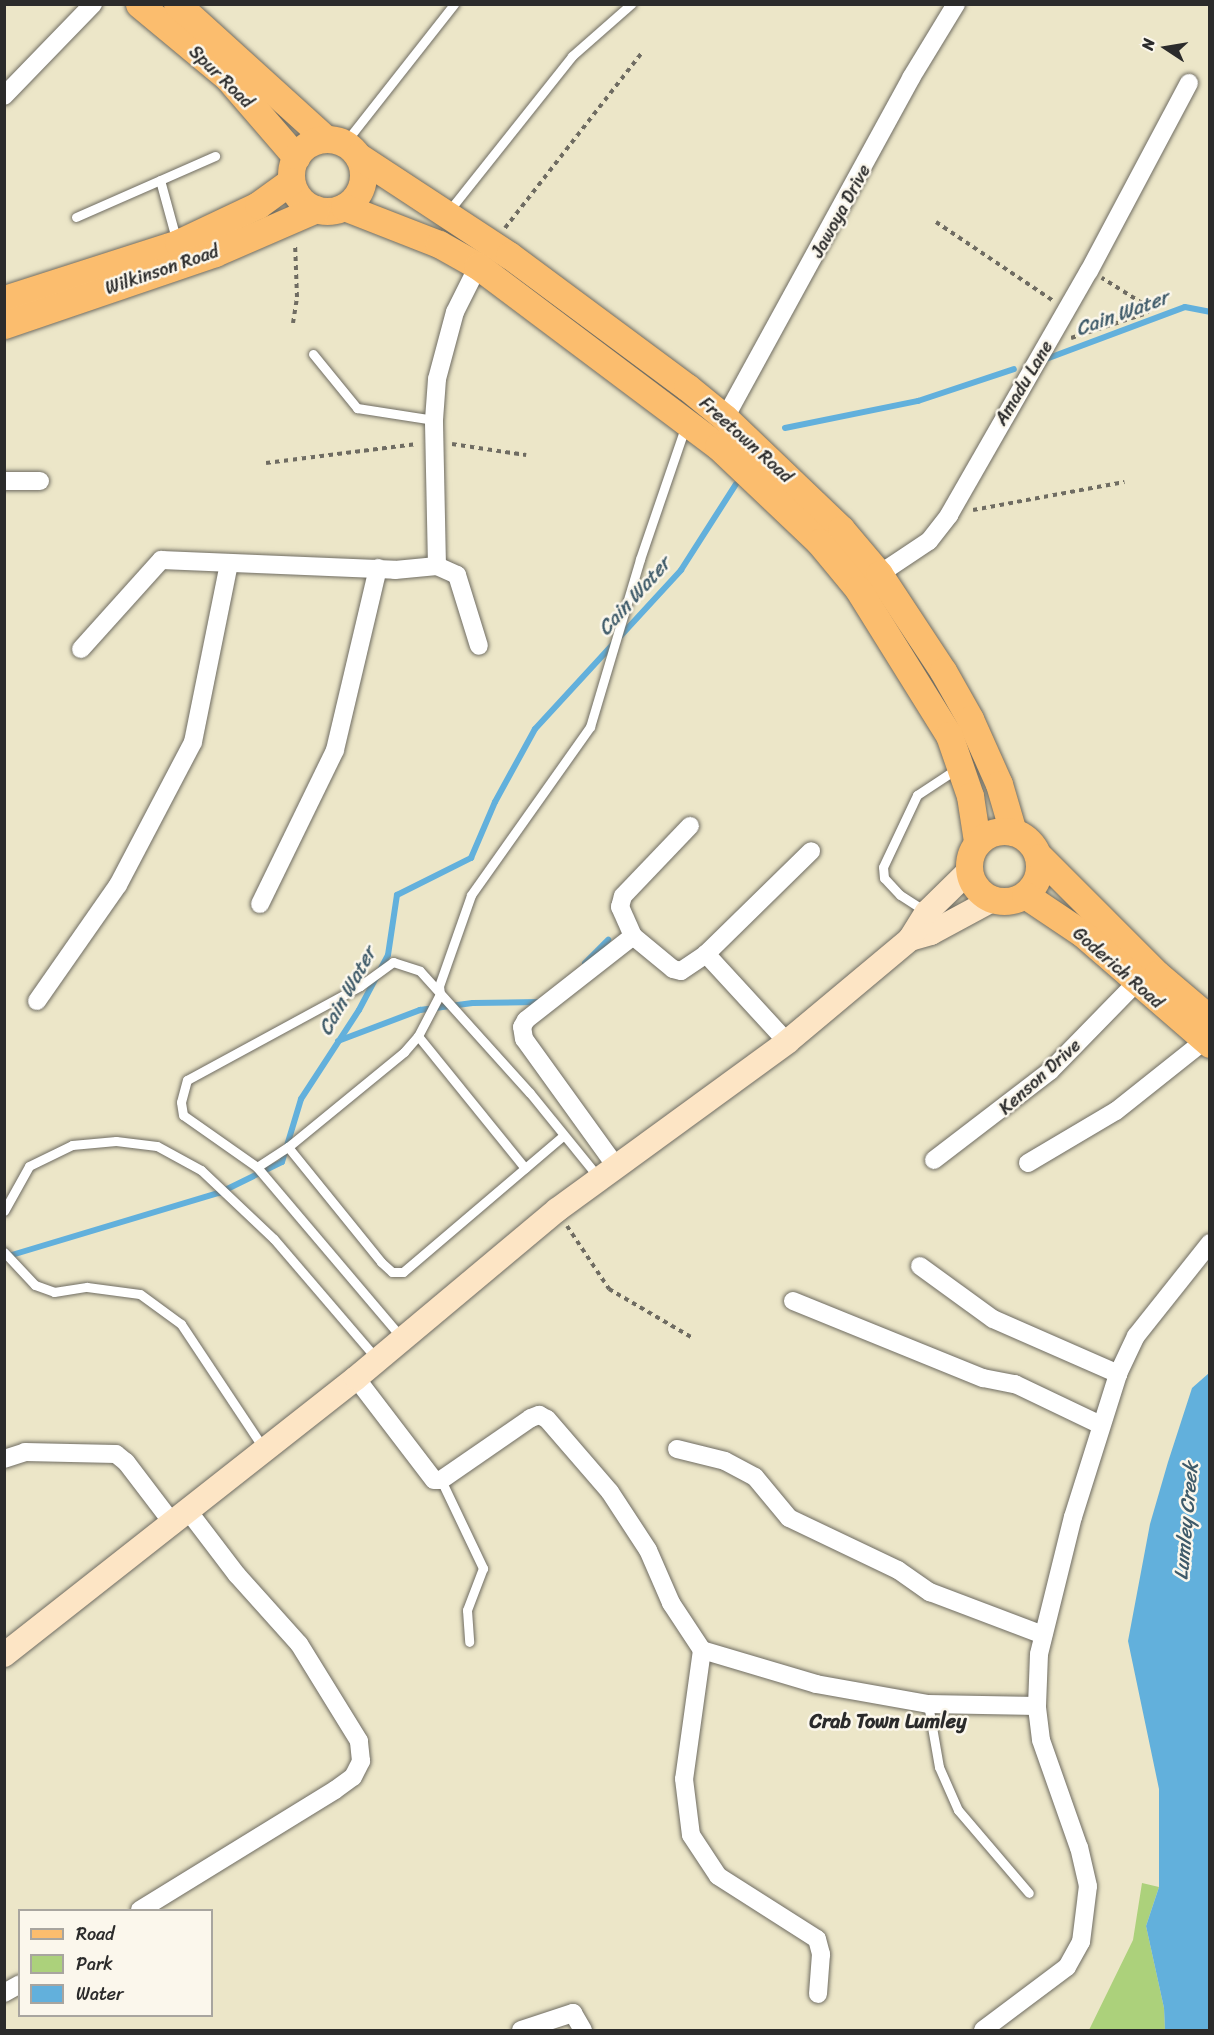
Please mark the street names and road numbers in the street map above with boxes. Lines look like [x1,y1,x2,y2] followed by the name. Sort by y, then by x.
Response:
[184,41,258,113] street label: Spur Road
[807,161,875,261] street label: Jawoya Drive
[102,241,222,299] street label: Wilkinson Road
[990,337,1058,429] street label: Amadu Lane
[695,393,797,487] street label: Freetown Road
[1068,923,1168,1013] street label: Goderich Road
[995,1035,1085,1119] street label: Kenson Drive

